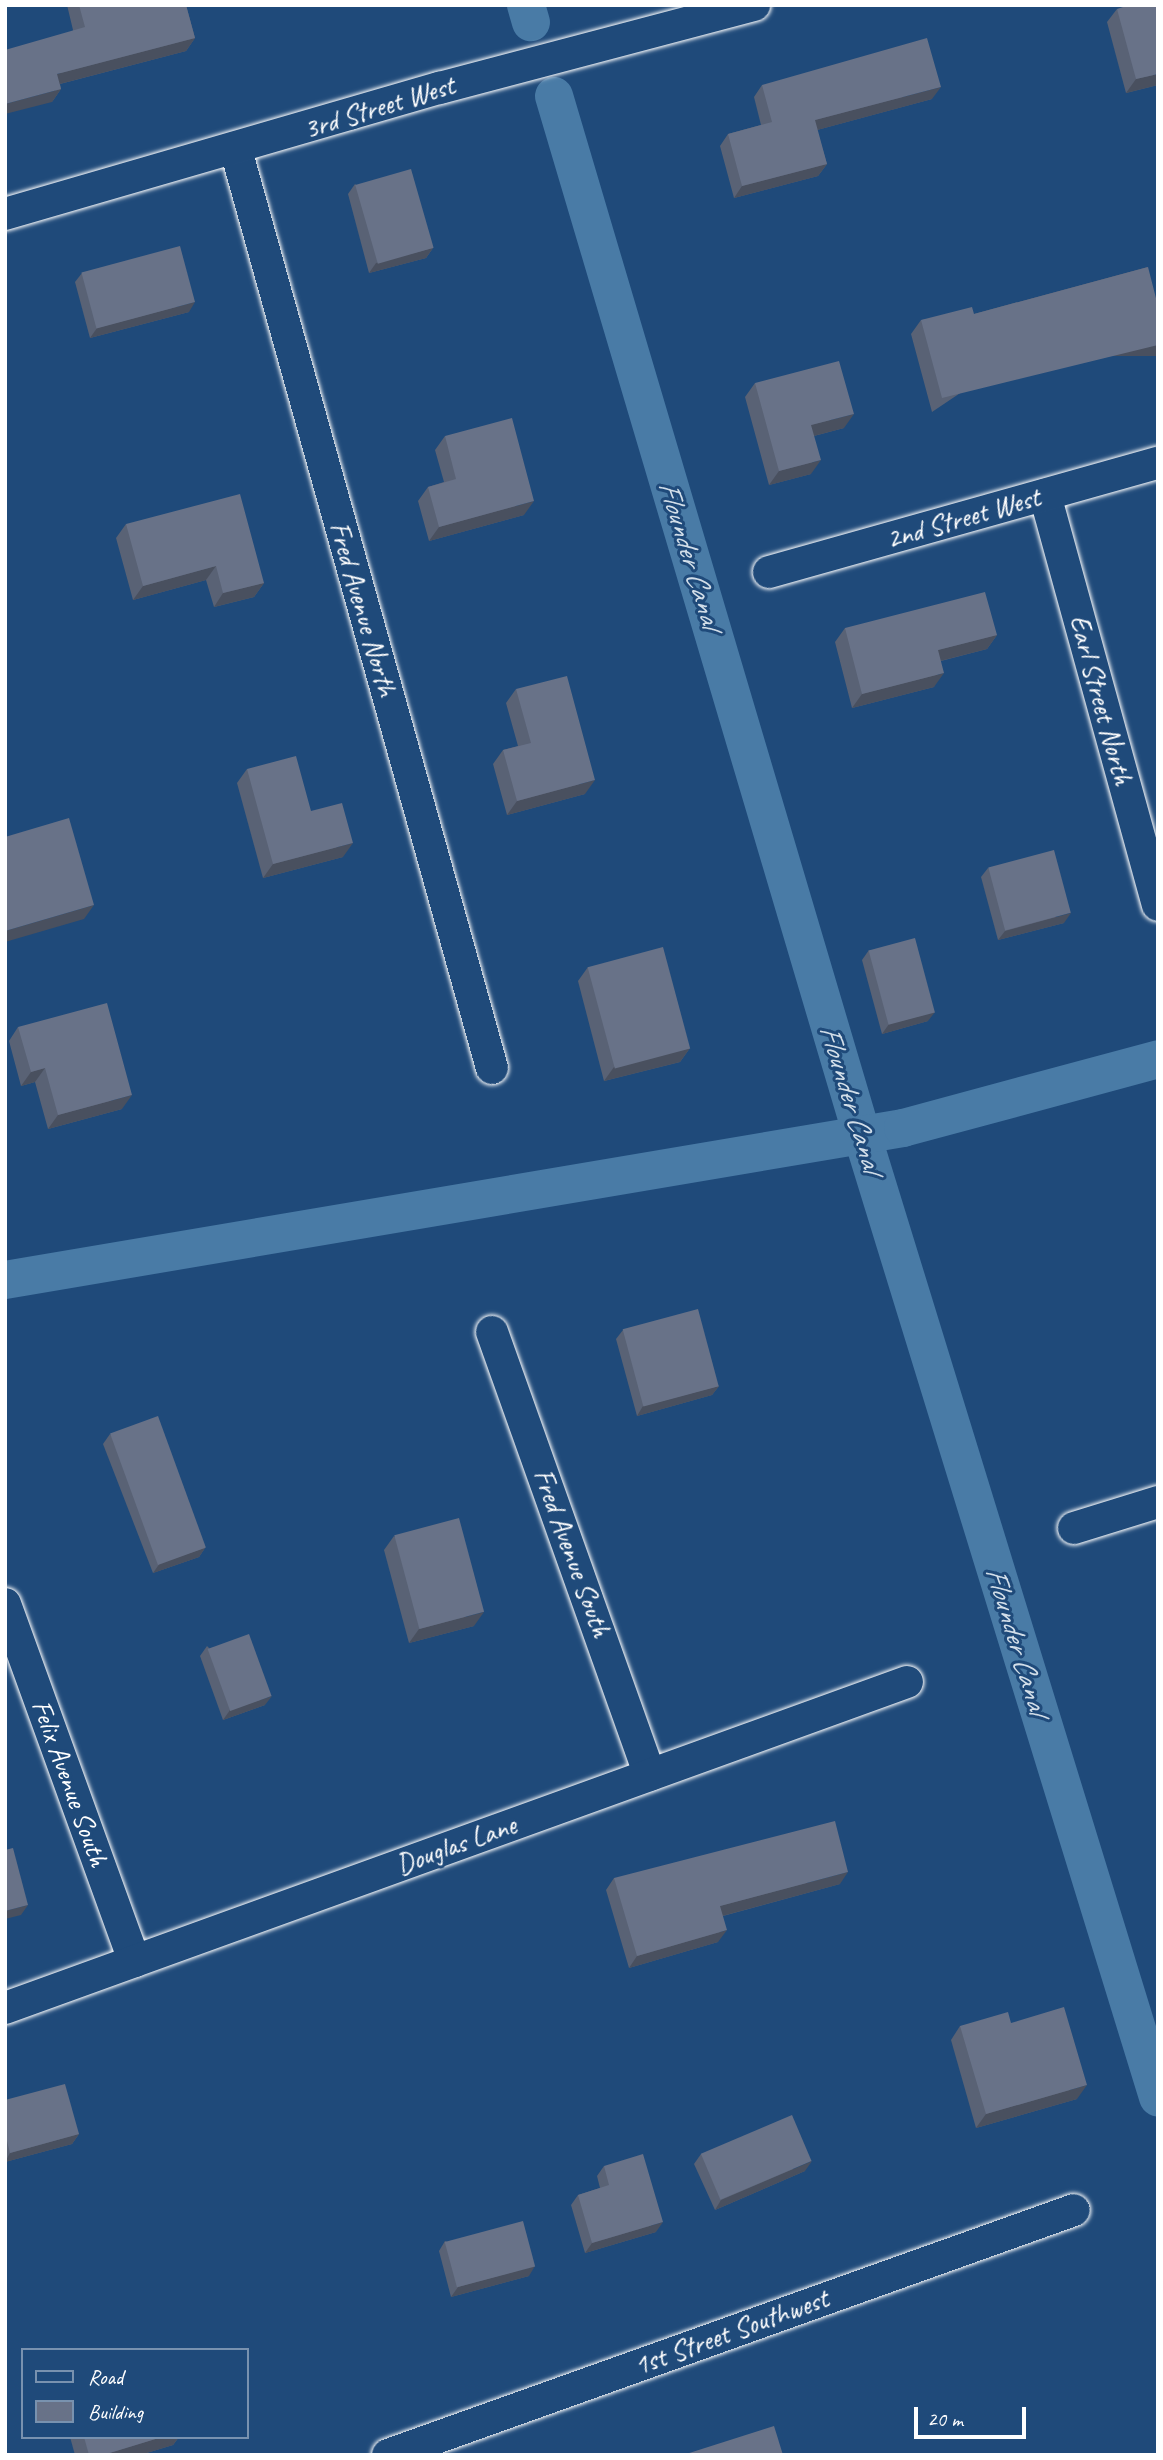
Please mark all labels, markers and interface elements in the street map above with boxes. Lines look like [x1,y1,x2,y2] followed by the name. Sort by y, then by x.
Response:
[299,68,459,146] street label: 3rd Street West
[651,476,729,632] water label: Flounder Canal
[882,480,1044,556] street label: 2nd Street West
[322,518,404,700] street label: Fred Avenue North
[1062,611,1140,789] street label: Earl Street North
[812,1020,890,1176] water label: Flounder Canal
[526,1465,618,1641] street label: Fred Avenue South
[978,1562,1056,1718] water label: Flounder Canal
[24,1695,116,1871] street label: Felix Avenue South
[392,1808,520,1882] street label: Douglas Lane
[629,2281,833,2383] street label: 1st Street Southwest
[21,2348,248,2439] legend
[88,2364,123,2390] text: Road
[918,2394,1030,2438] scale bar
[88,2399,143,2425] text: Building
[927,2406,963,2432] text: 20 m

